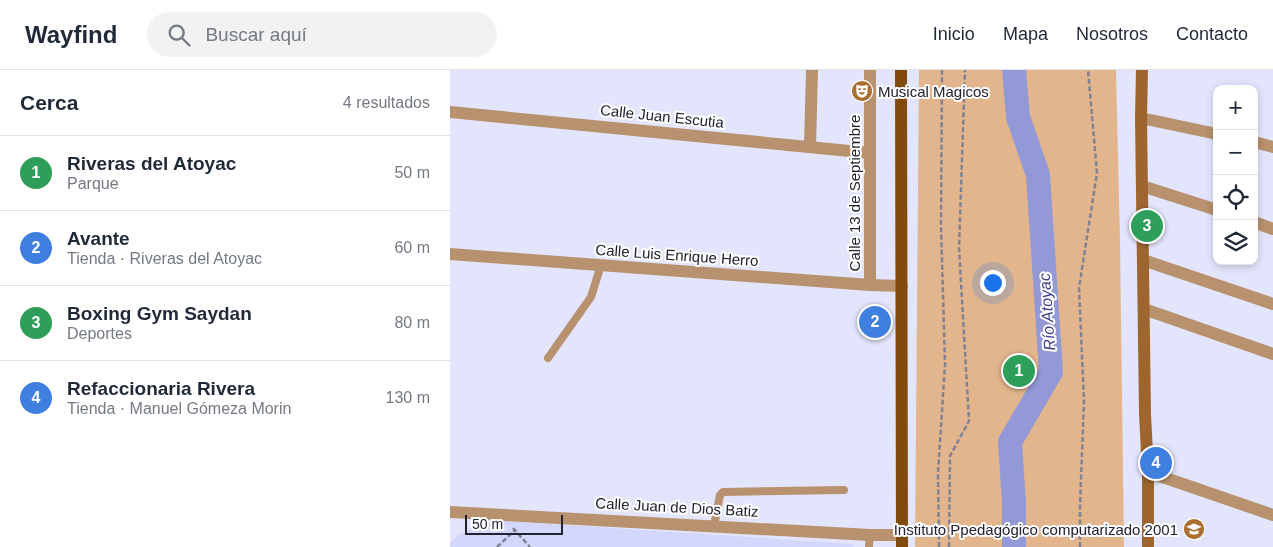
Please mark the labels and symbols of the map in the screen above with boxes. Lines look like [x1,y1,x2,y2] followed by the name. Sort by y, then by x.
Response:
[850,79,874,103] theatre icon: Musical Magicos
[878,83,989,100] place label: Musical Magicos
[599,101,725,131] street label: Calle Juan Escutia
[846,115,863,271] street label: Calle 13 de Septiembre
[1131,207,1163,245] pin: 3
[595,241,759,269] street label: Calle Luis Enrique Herro
[980,270,1006,296] your location
[1036,273,1058,351] water label: Río Atoyac
[859,303,891,341] pin: 2
[1003,352,1035,390] pin: 1
[1140,444,1172,482] pin: 4
[595,494,759,520] street label: Calle Juan de Dios Batiz
[465,512,562,535] scale bar
[1182,517,1206,541] school or university icon: Instituto Ppedagógico computarizado 2001
[894,521,1178,538] place label: Instituto Ppedagógico computarizado 2001

